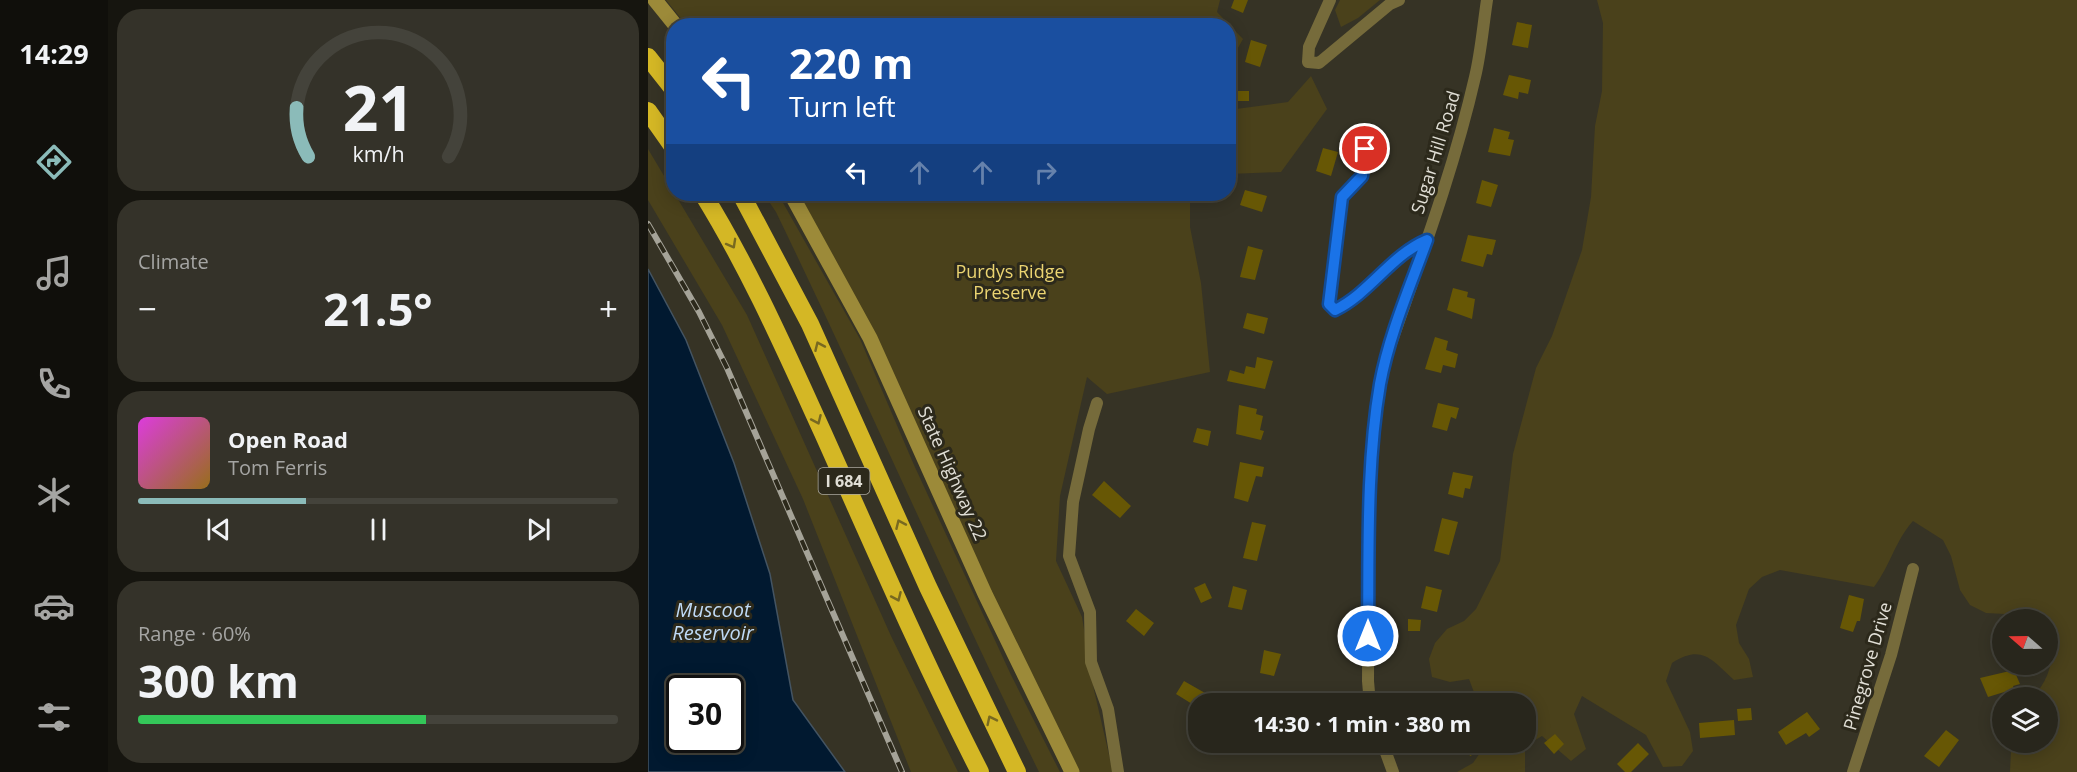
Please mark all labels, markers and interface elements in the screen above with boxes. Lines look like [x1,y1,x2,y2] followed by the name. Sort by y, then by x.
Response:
[789,34,913,91] text: 220 m
[19,35,89,72] text: 14:29
[690,42,768,120] icon: left
[342,64,414,149] text: 21
[789,88,896,125] text: Turn left
[1405,88,1465,216] street label: Sugar Hill Road
[1339,123,1390,174] pin
[1348,132,1381,165] icon: arrive
[352,139,404,168] text: km/h
[33,141,75,183] icon: directions
[840,156,873,189] icon: left
[903,156,936,189] icon: ahead
[966,156,999,189] icon: ahead
[1029,156,1062,189] icon: right
[725,238,736,248] one-way arrow
[138,248,209,275] text: Climate
[33,252,75,294] icon: music
[955,259,1065,304] park label: Purdys Ridge Preserve
[323,278,433,339] text: 21.5°
[138,286,157,331] text: −
[599,286,618,331] text: +
[815,341,827,352] one-way arrow
[33,363,75,405] icon: phone
[913,402,993,544] street label: State Highway 22
[810,413,822,424] one-way arrow
[228,424,348,454] text: Open Road
[228,454,327,481] text: Tom Ferris
[818,468,870,494] road number: I 684
[33,474,75,516] icon: climate
[202,513,235,546] icon: previous
[362,513,395,546] icon: pause
[522,513,555,546] icon: next
[895,519,907,530] one-way arrow
[33,585,75,627] icon: car
[889,591,901,602] one-way arrow
[672,596,755,646] water label: Muscoot Reservoir
[1837,599,1897,733] street label: Pinegrove Drive
[1336,604,1400,668] position arrow
[1992,609,2058,675] north arrow
[1992,609,2058,753] map controls
[138,620,251,647] text: Range · 60%
[138,650,299,711] text: 300 km
[666,675,744,753] speed limit sign: 30
[1992,687,2058,753] button: layers
[33,696,75,738] icon: filters
[1253,708,1471,738] text: 14:30 · 1 min · 380 m
[986,715,998,726] one-way arrow

